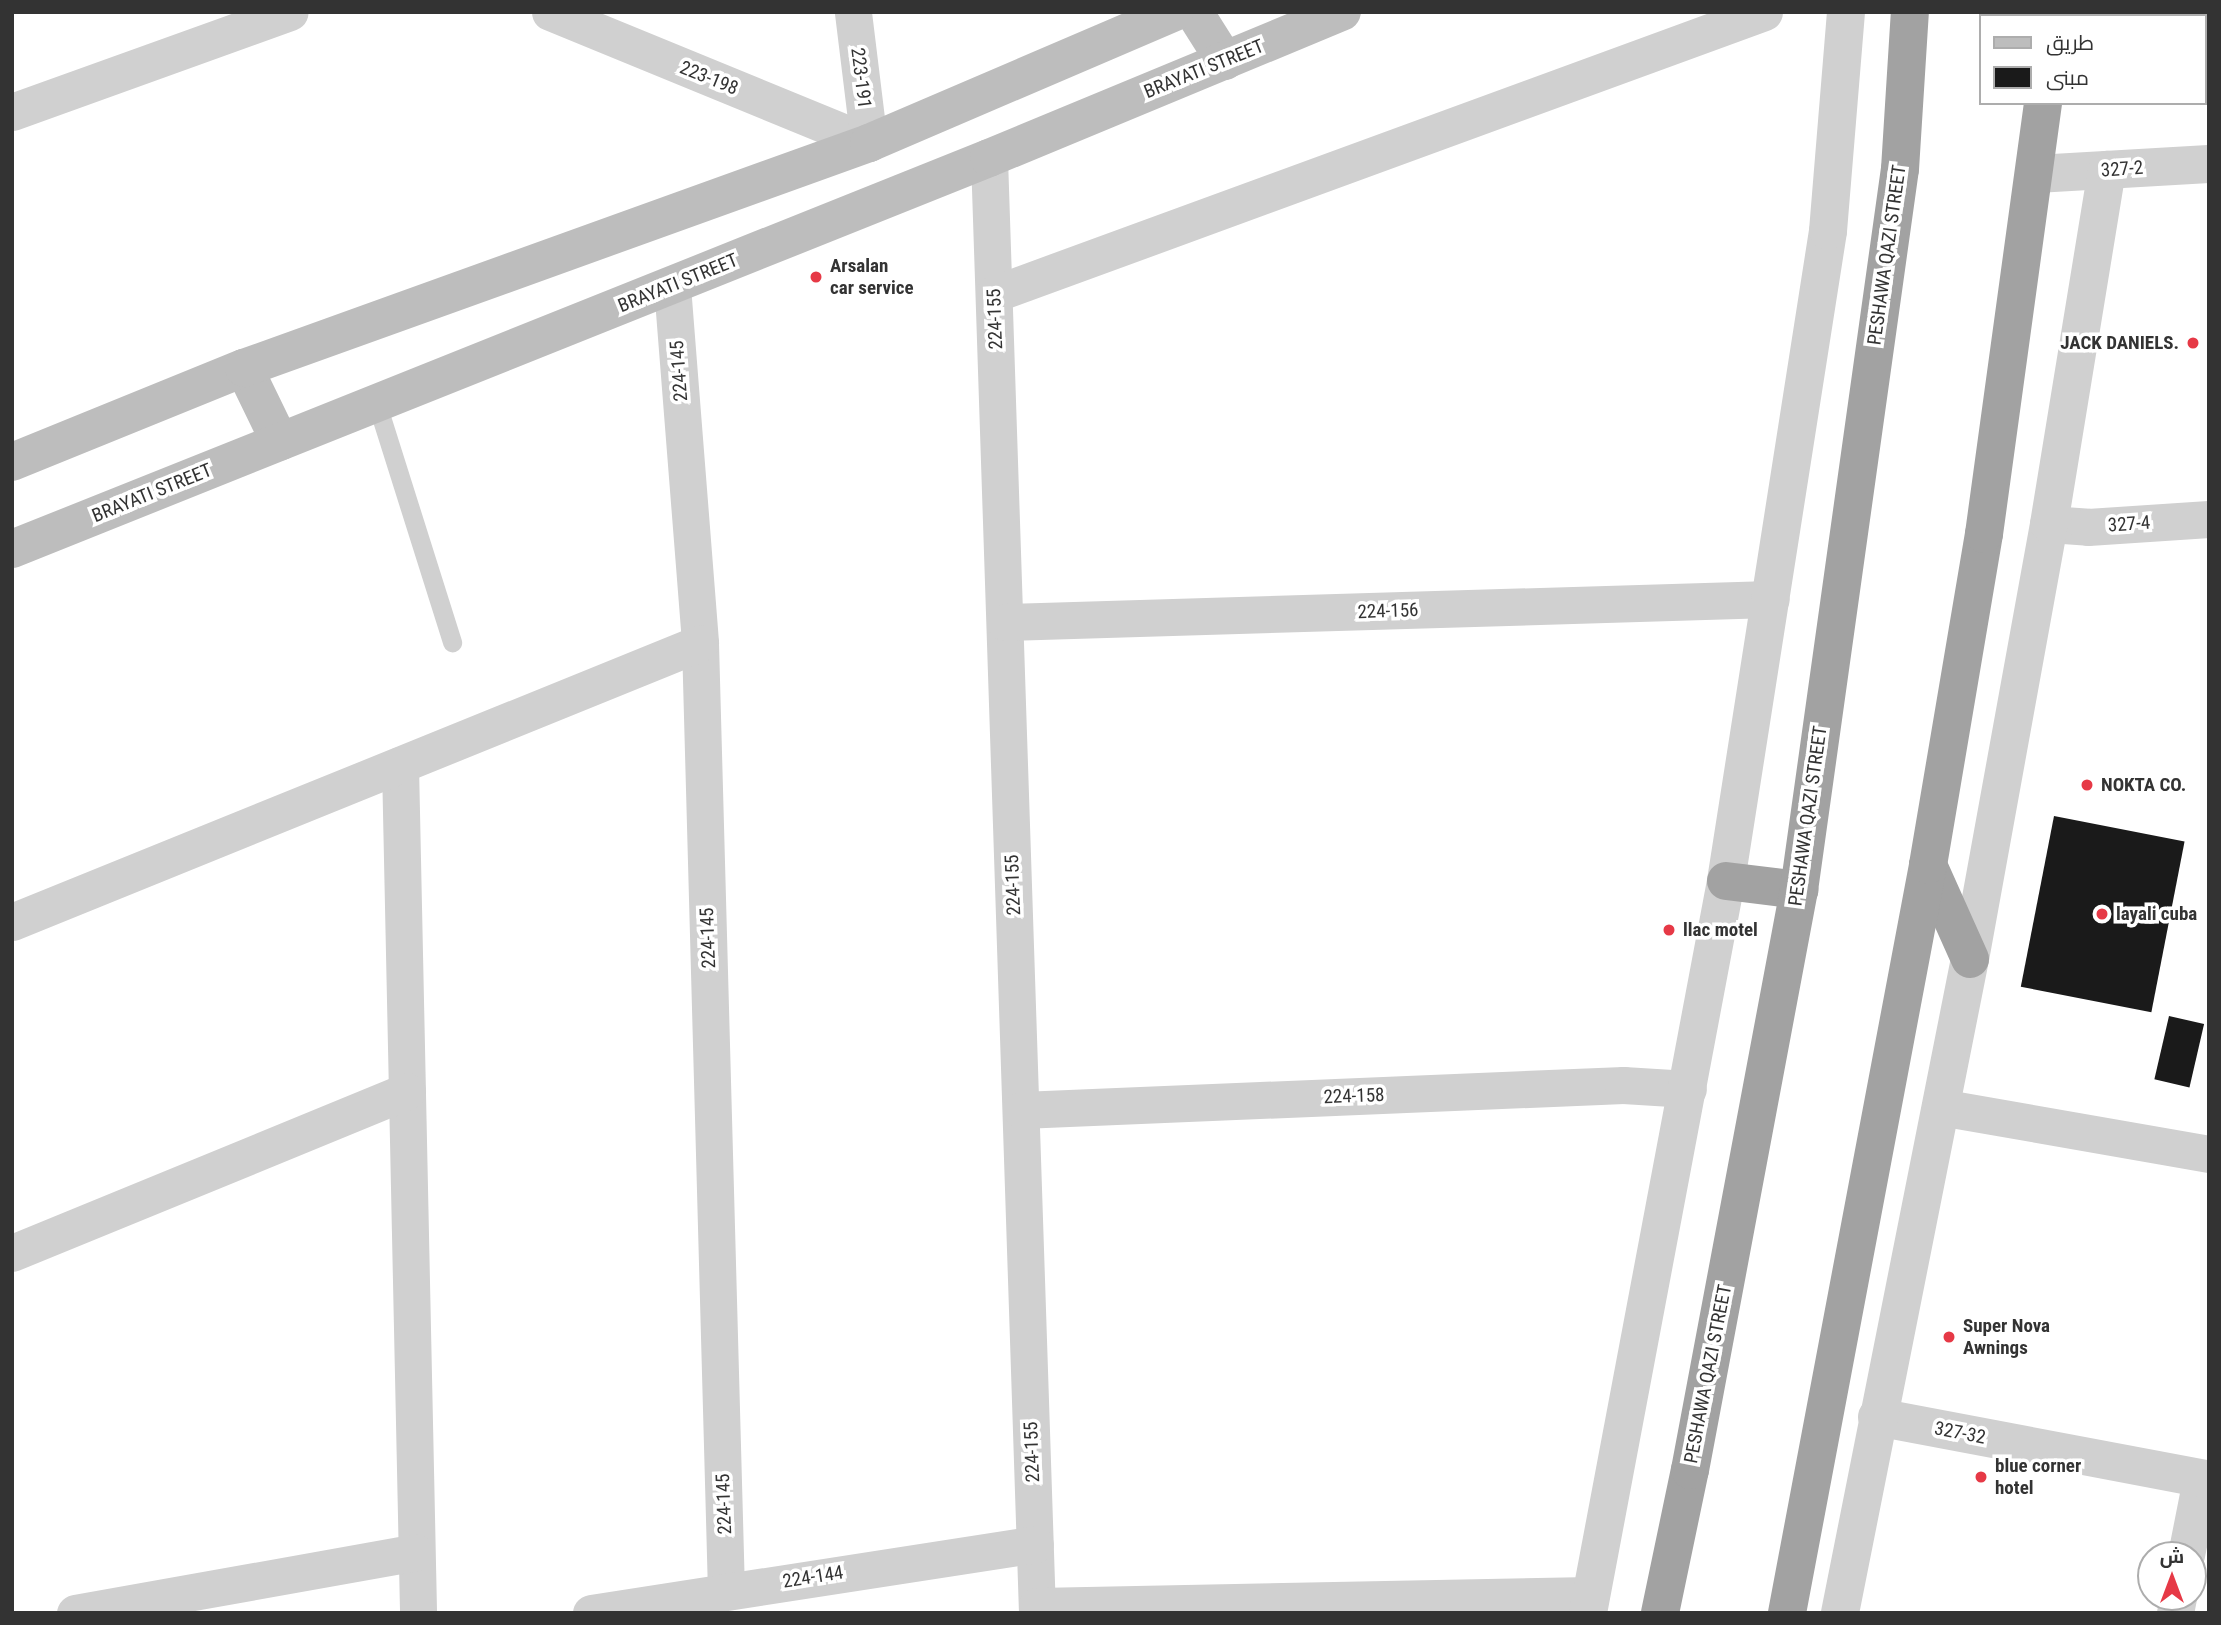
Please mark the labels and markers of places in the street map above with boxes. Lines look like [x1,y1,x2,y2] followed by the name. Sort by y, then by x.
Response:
[830,255,914,299] place label: Arsalan car service
[808,269,824,285] marker: Arsalan car service
[2060,332,2179,354] place label: JACK DANIELS.
[2185,335,2201,351] marker: JACK DANIELS.
[2101,774,2186,796] place label: NOKTA CO.
[2079,777,2095,793] marker: NOKTA CO.
[2116,903,2197,925] place label: layali cuba
[2094,906,2110,922] marker: layali cuba
[1683,919,1758,941] place label: llac motel
[1661,922,1677,938] marker: llac motel
[1963,1315,2050,1359] place label: Super Nova Awnings
[1941,1329,1957,1345] marker: Super Nova Awnings
[1995,1455,2081,1499] place label: blue corner hotel
[1973,1469,1989,1485] marker: blue corner hotel

